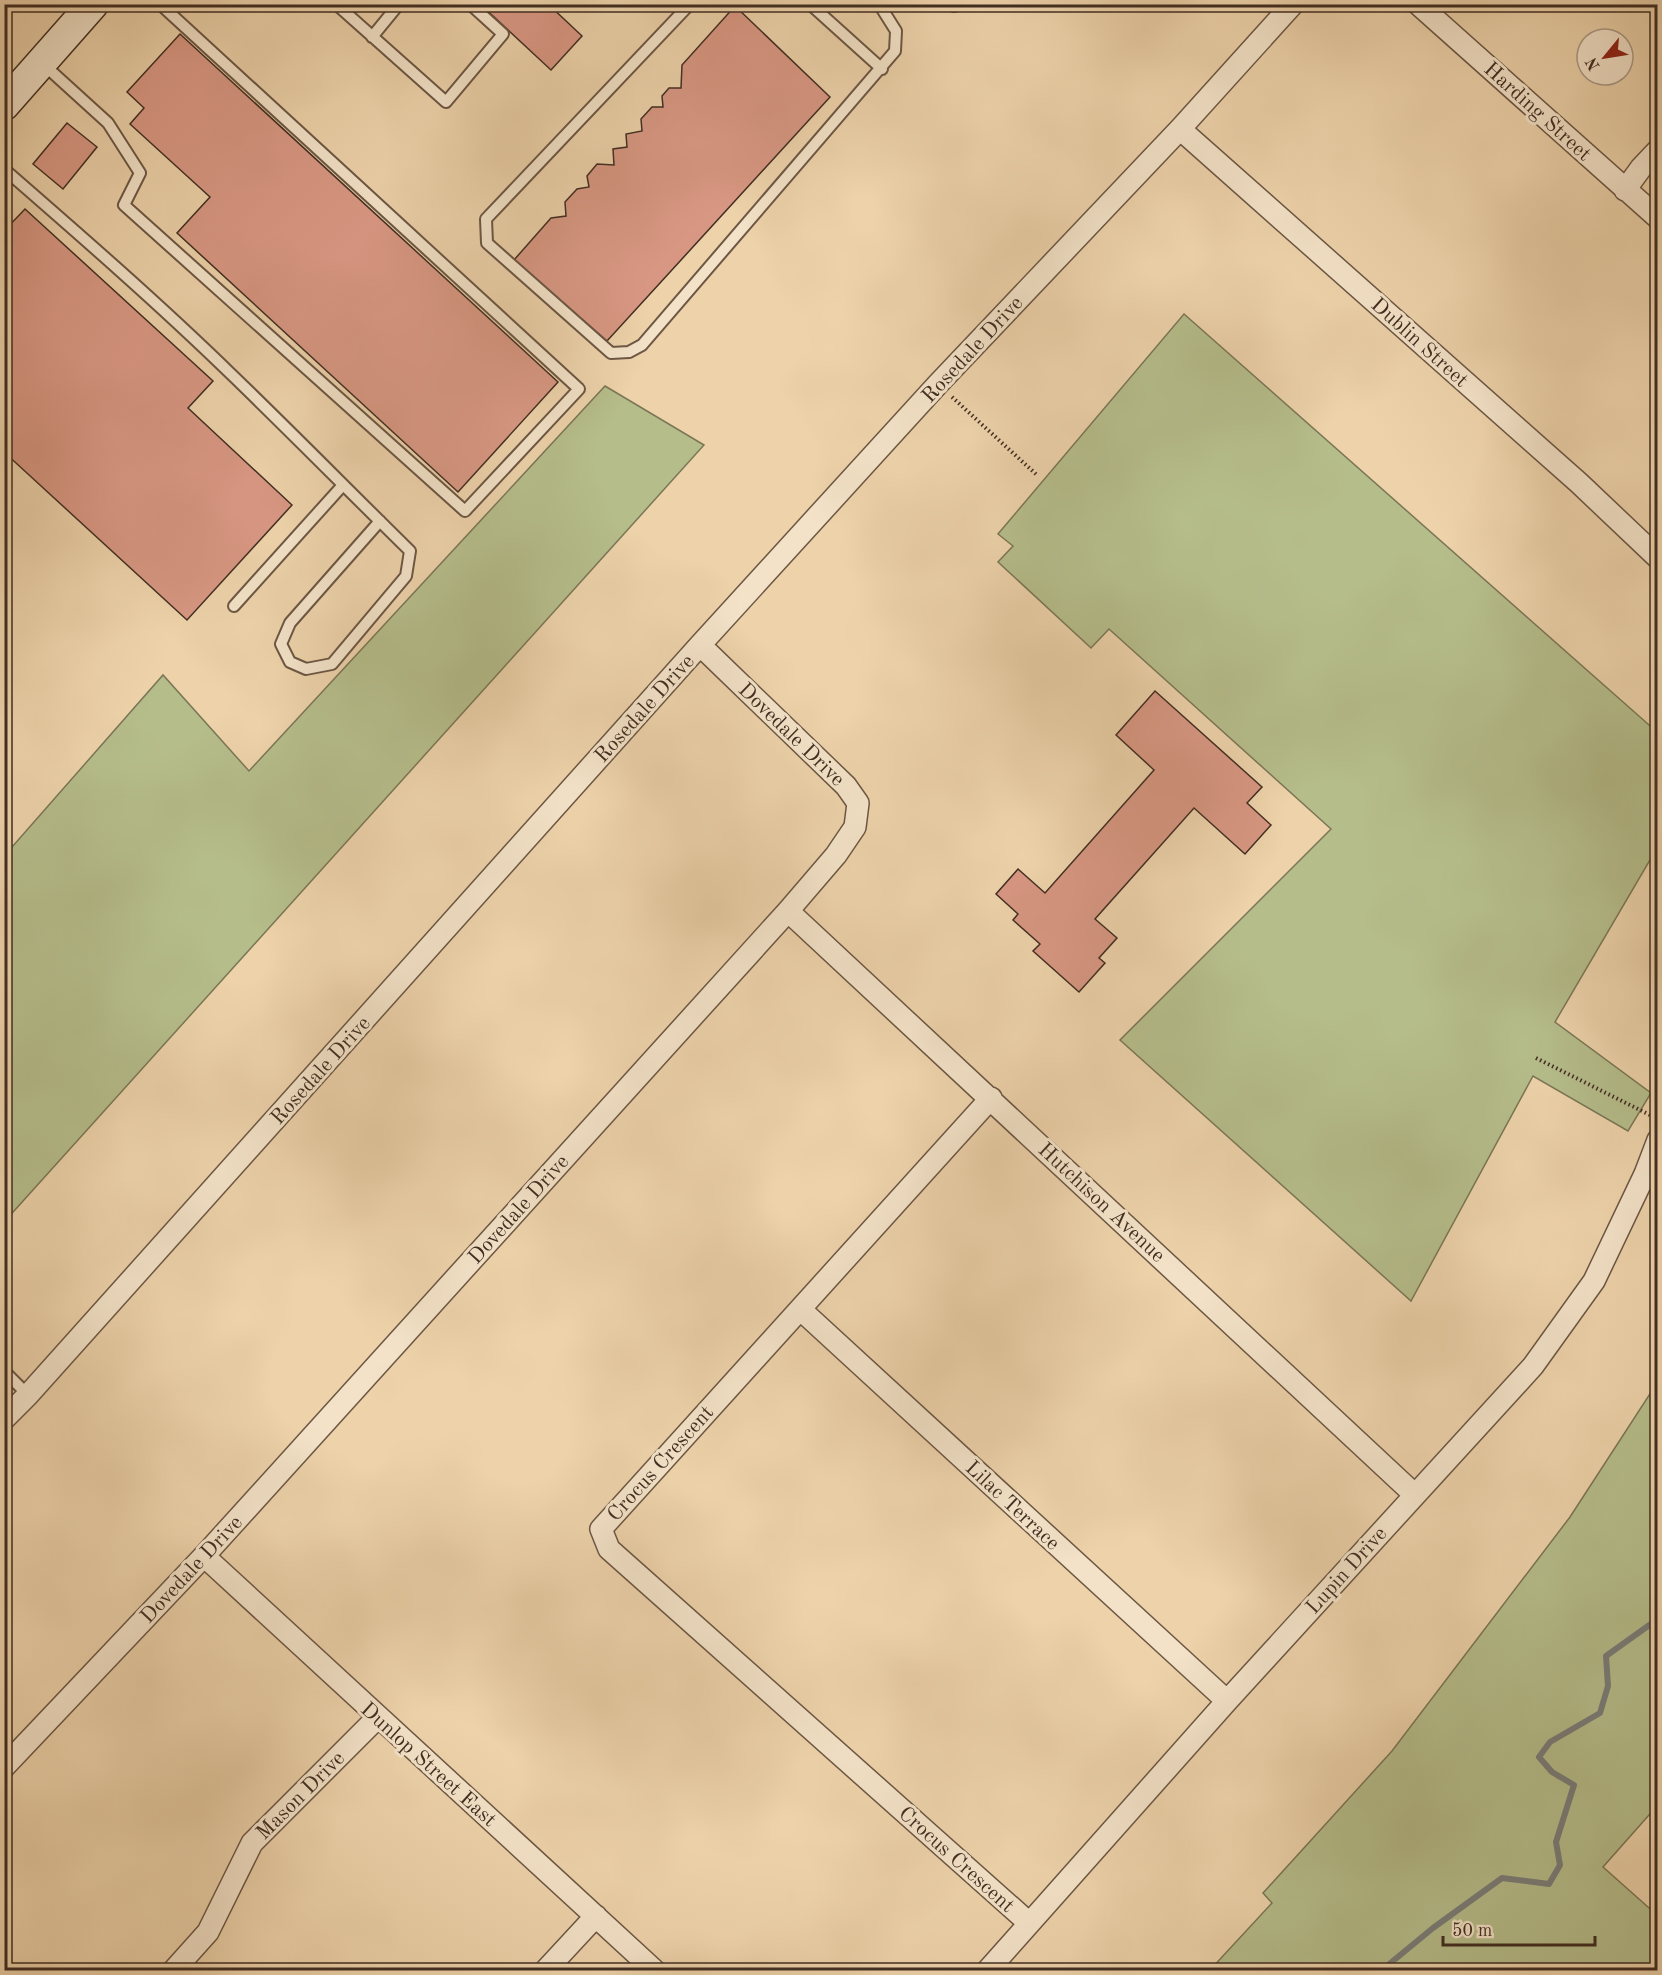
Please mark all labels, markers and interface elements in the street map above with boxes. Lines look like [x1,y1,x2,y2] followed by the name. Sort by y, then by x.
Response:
[1575,27,1635,87] north arrow
[1583,54,1604,73] text: N
[1479,59,1595,166] street label: Harding Street
[919,293,1028,407] street label: Rosedale Drive
[1366,294,1472,392] street label: Dublin Street
[591,651,699,767] street label: Rosedale Drive
[734,679,848,791] street label: Dovedale Drive
[267,1013,375,1129] street label: Rosedale Drive
[1034,1139,1168,1267] street label: Hutchison Avenue
[465,1151,573,1269] street label: Dovedale Drive
[604,1402,718,1526] street label: Crocus Crescent
[961,1457,1063,1555] street label: Lilac Terrace
[137,1512,247,1628] street label: Dovedale Drive
[1303,1523,1392,1619] street label: Lupin Drive
[356,1699,500,1831] street label: Dunlop Street East
[253,1748,349,1844] street label: Mason Drive
[894,1803,1018,1917] street label: Crocus Crescent
[1443,1909,1594,1947] scale bar
[1452,1922,1492,1940] text: 50 m

